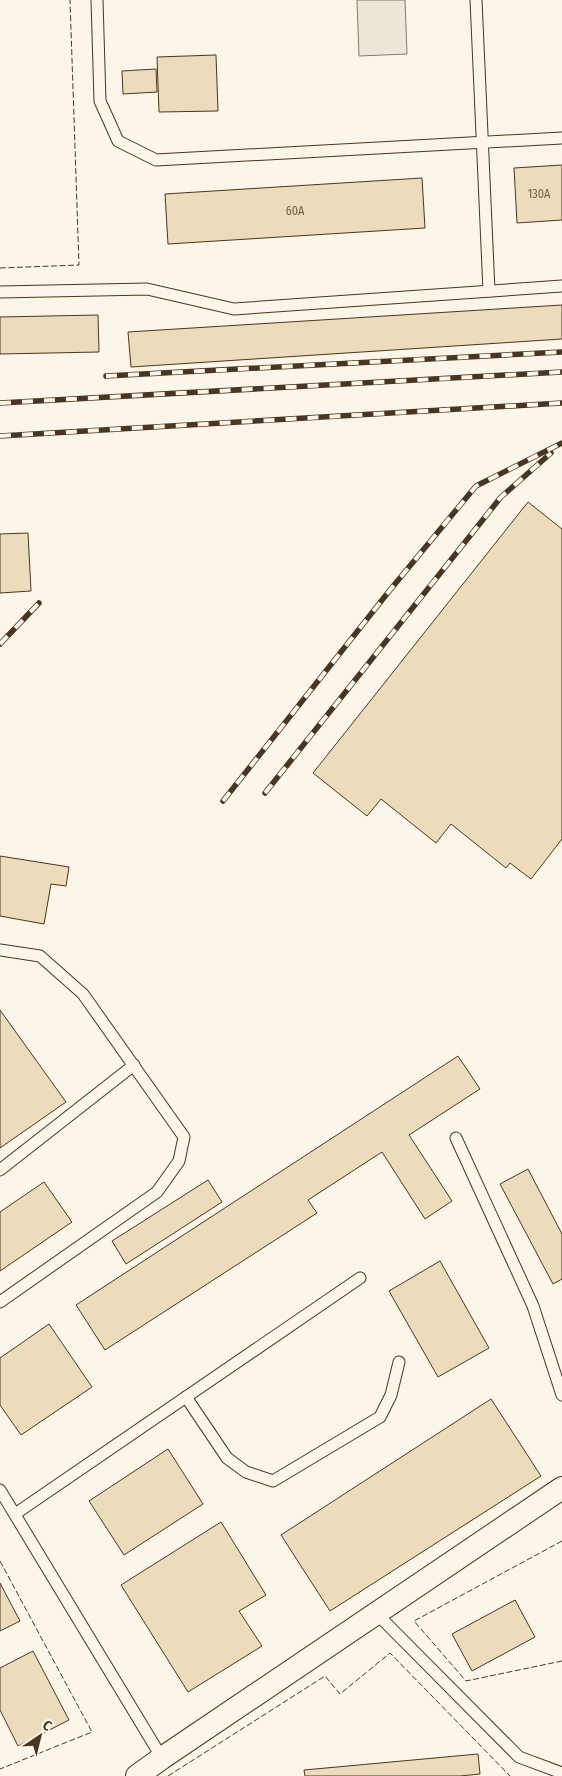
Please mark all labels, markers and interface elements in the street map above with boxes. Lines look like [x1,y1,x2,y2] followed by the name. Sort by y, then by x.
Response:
[528,187,551,201] house number: 130А
[286,204,305,218] house number: 60А
[15,1711,65,1761] north arrow
[39,1717,56,1735] text: С

